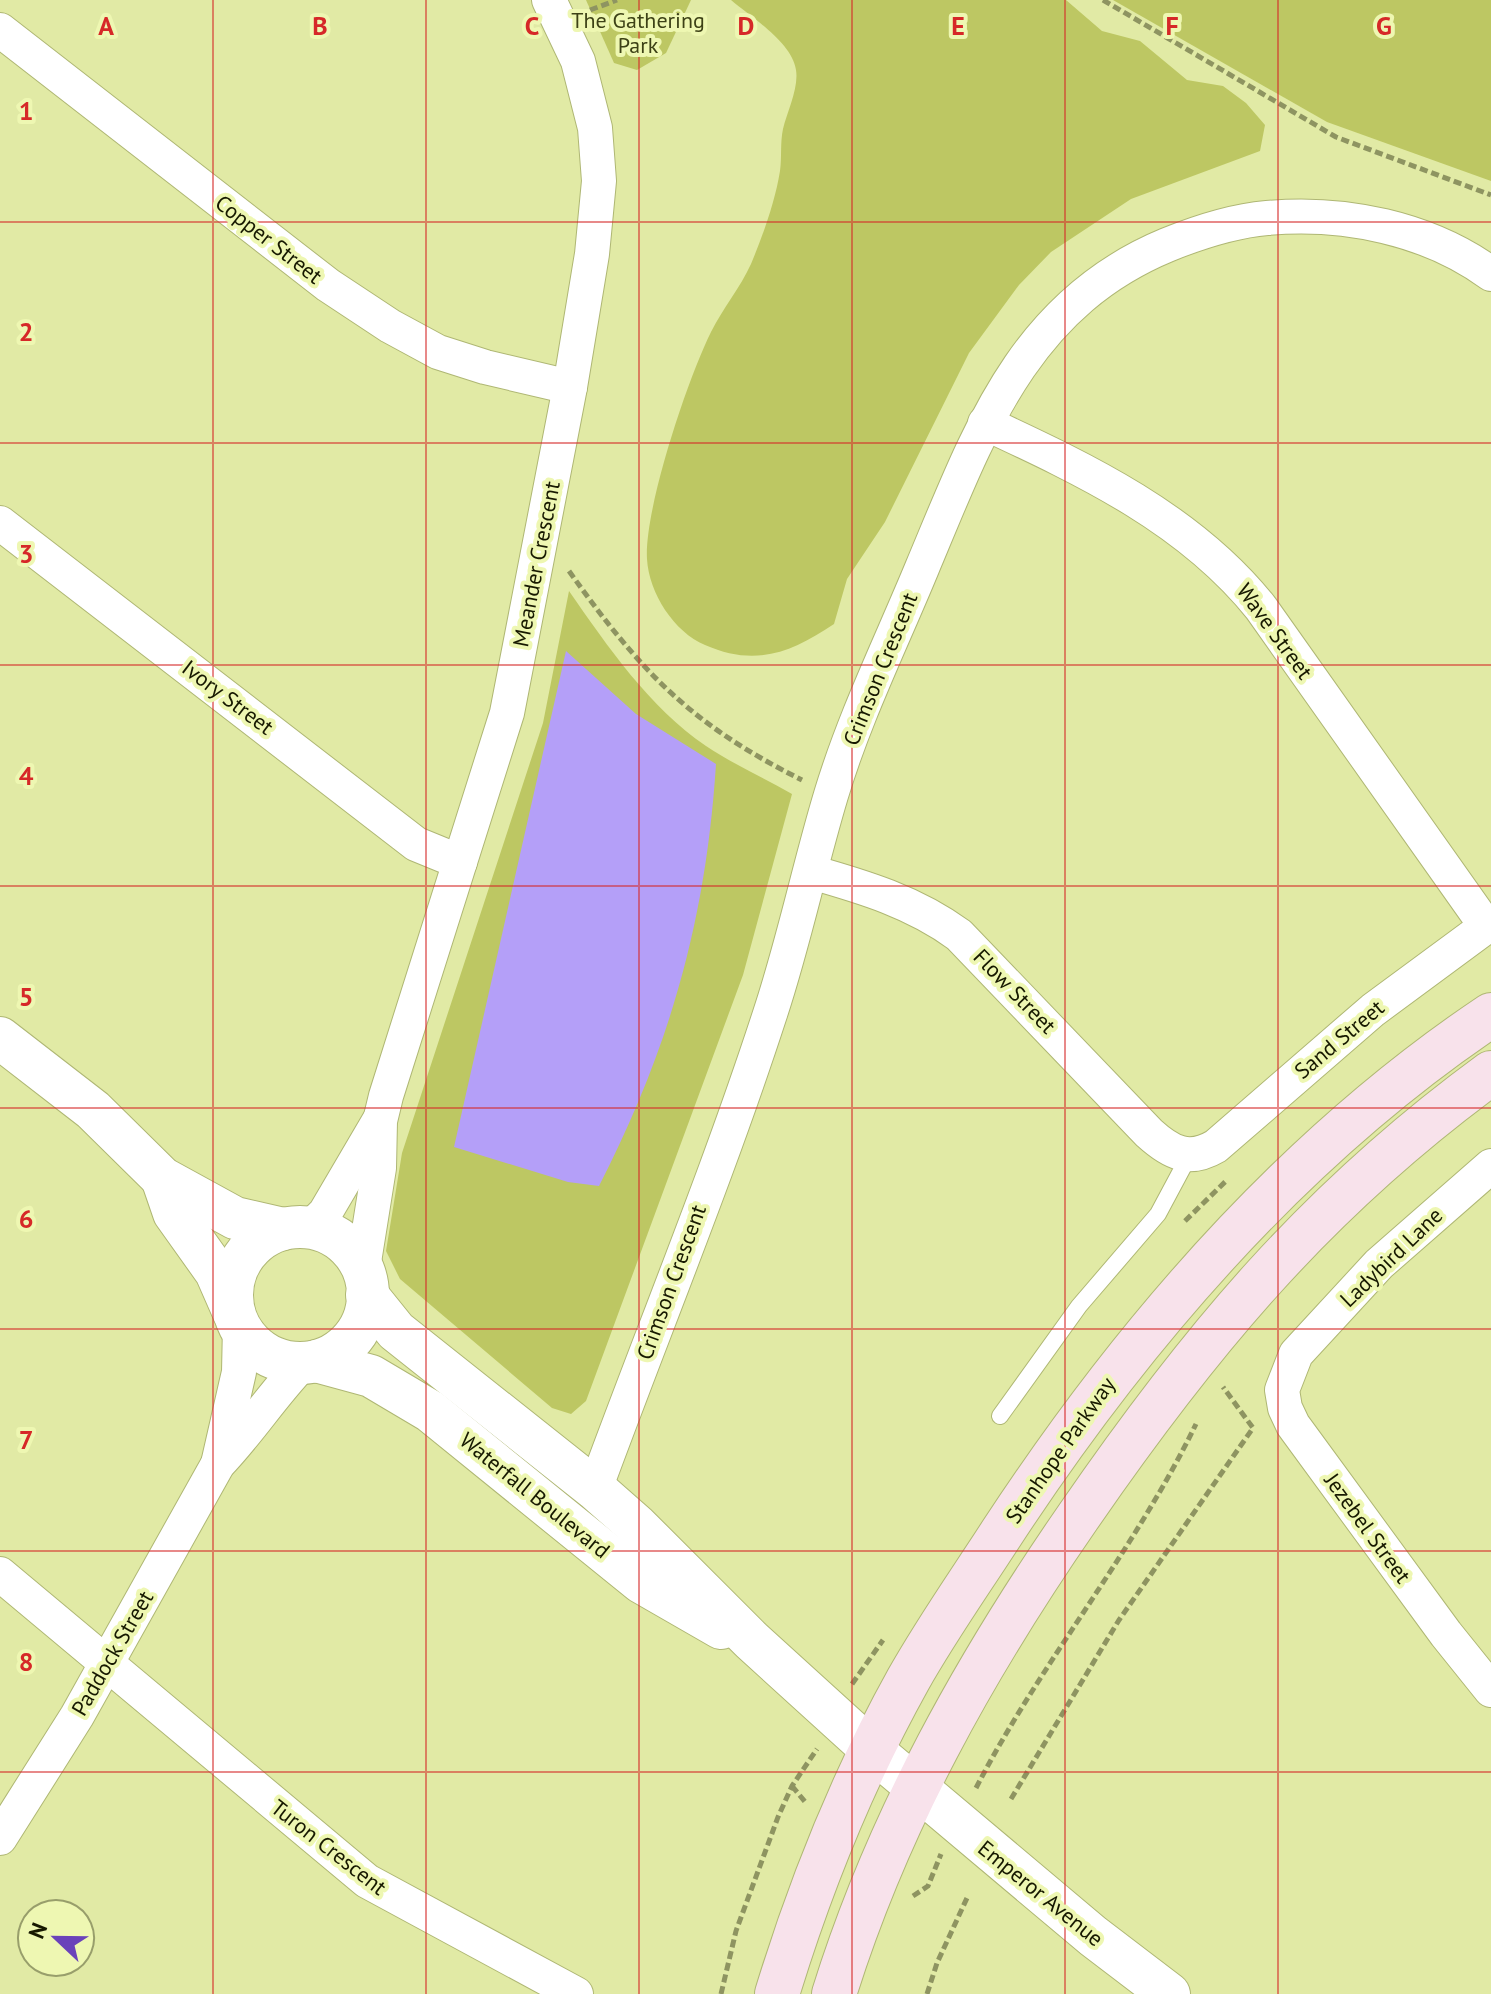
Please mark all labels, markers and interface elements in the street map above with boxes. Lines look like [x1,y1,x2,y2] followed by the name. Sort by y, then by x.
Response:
[571,6,705,59] park label: The Gathering Park
[98,9,114,42] text: A
[312,9,328,42] text: B
[525,9,539,42] text: C
[738,9,754,42] text: D
[951,9,965,42] text: E
[1165,9,1179,42] text: F
[1376,9,1392,42] text: G
[19,94,33,127] text: 1
[210,189,329,290] street label: Copper Street
[19,315,33,348] text: 2
[506,478,566,649] street label: Meander Crescent
[19,537,33,570] text: 3
[1231,578,1320,685] street label: Wave Street
[837,588,924,750] street label: Crimson Crescent
[177,653,280,741] street label: Ivory Street
[19,759,34,792] text: 4
[968,943,1063,1040] street label: Flow Street
[19,980,33,1013] text: 5
[1288,993,1390,1085] street label: Sand Street
[630,1200,712,1363] street label: Crimson Crescent
[1334,1201,1448,1313] street label: Ladybird Lane
[19,1202,33,1235] text: 6
[999,1371,1121,1529] street label: Stanhope Parkway
[19,1423,33,1456] text: 7
[454,1426,616,1564] street label: Waterfall Boulevard
[1318,1467,1418,1589] street label: Jezebel Street
[65,1585,159,1721] street label: Paddock Street
[19,1645,33,1678] text: 8
[266,1793,393,1901] street label: Turon Crescent
[973,1834,1109,1952] street label: Emperor Avenue
[16,1898,96,1978] north arrow
[22,1919,53,1942] text: N

